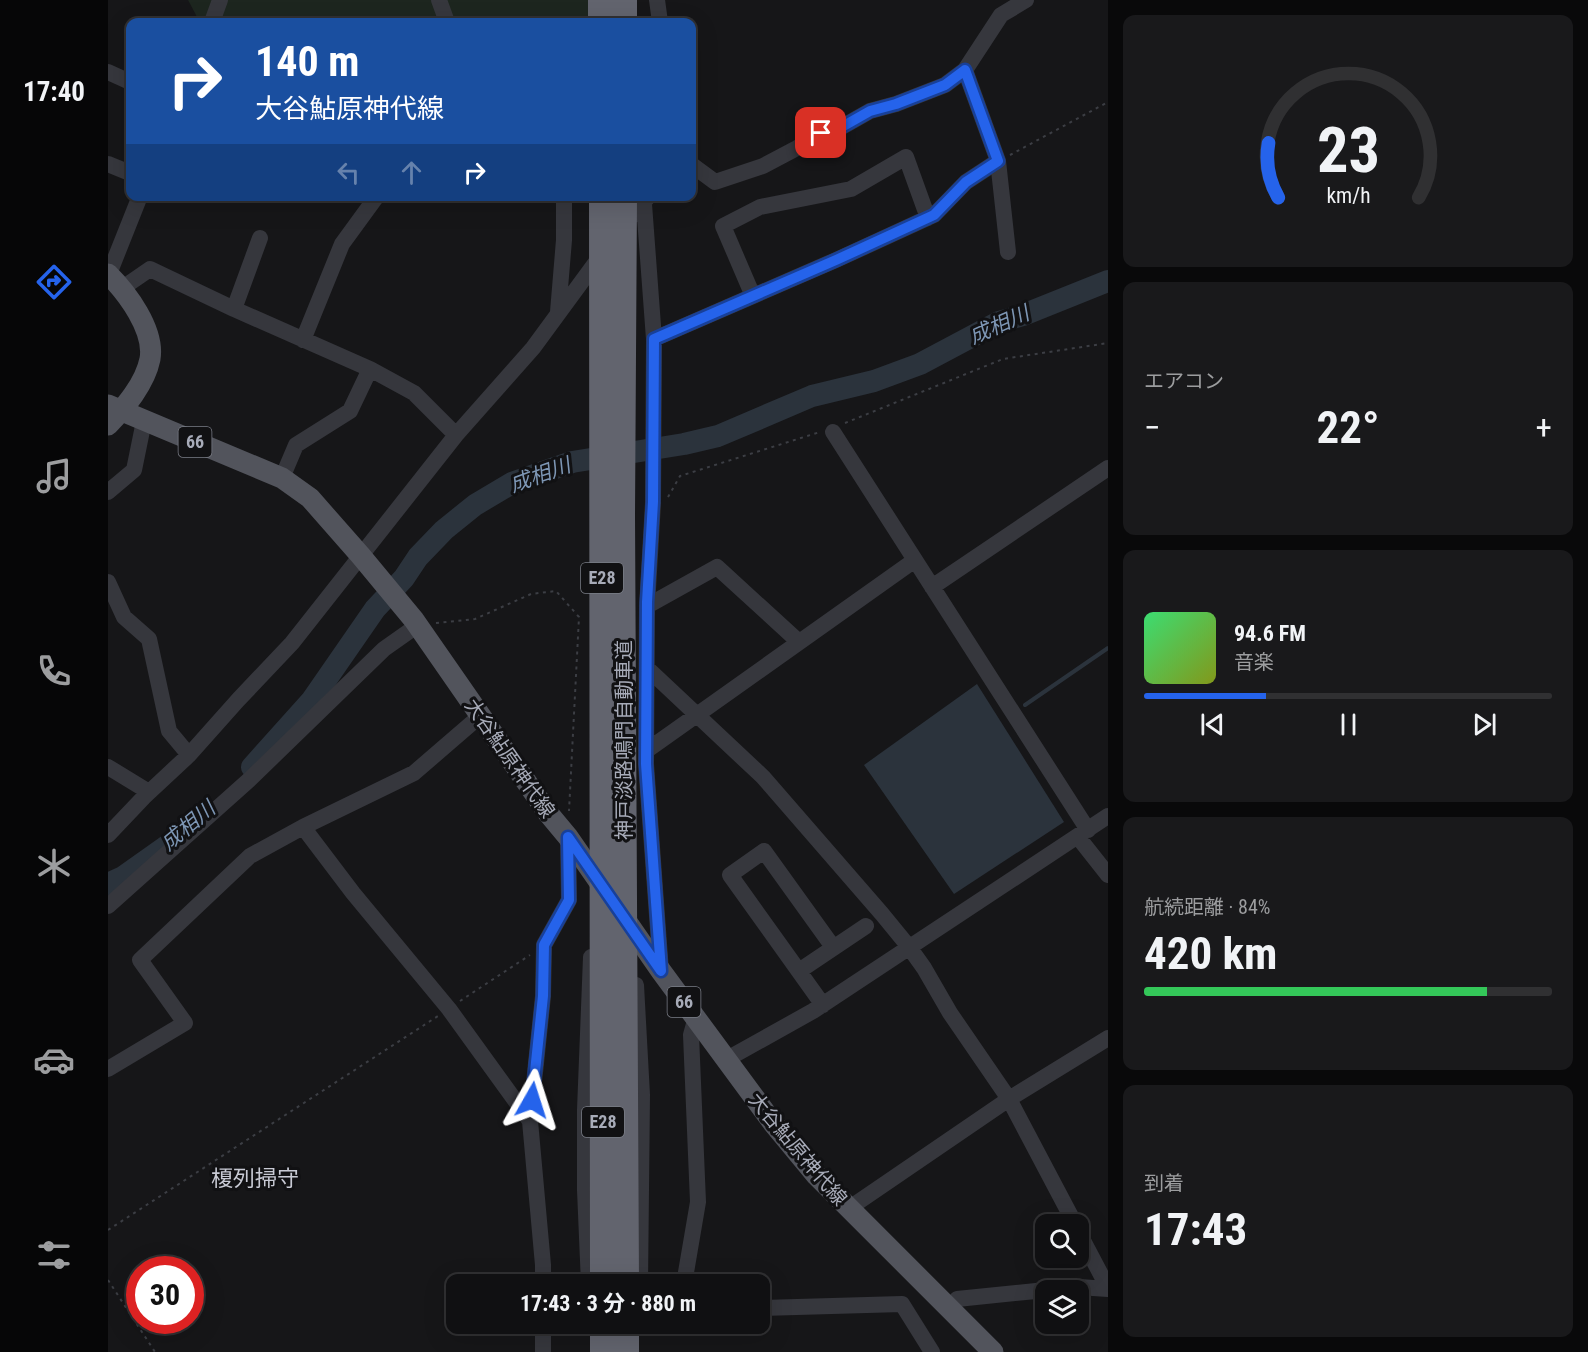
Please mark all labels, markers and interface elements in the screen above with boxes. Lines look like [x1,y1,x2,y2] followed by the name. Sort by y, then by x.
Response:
[255,37,360,86] text: 140 m
[156,42,234,120] icon: right
[23,76,85,108] text: 17:40
[255,93,444,125] text: 大谷鮎原神代線
[795,107,846,158] pin
[1316,114,1380,187] text: 23
[804,116,837,149] icon: arrive
[332,156,365,189] icon: left
[395,156,428,189] icon: ahead
[458,156,491,189] icon: right
[1326,184,1370,209] text: km/h
[33,261,75,303] icon: directions
[965,300,1034,349] water label: 成相川
[1144,369,1224,393] text: エアコン
[1317,401,1380,454] text: 22°
[1144,408,1161,447] text: −
[1536,408,1552,447] text: +
[178,427,212,457] road number: 66
[506,452,576,497] water label: 成相川
[33,455,75,497] icon: music
[581,563,623,593] road number: E28
[1234,621,1306,646] text: 94.6 FM
[612,640,636,840] street label: 神戸淡路鳴門自動車道
[33,650,75,692] icon: phone
[1234,650,1274,674] text: 音楽
[460,694,560,822] street label: 大谷鮎原神代線
[1196,708,1229,741] icon: previous
[1332,708,1365,741] icon: pause
[1468,708,1501,741] icon: next
[156,795,221,855] water label: 成相川
[33,845,75,887] icon: climate
[1144,895,1270,919] text: 航続距離 · 84%
[1144,927,1277,980] text: 420 km
[668,987,700,1017] road number: 66
[33,1039,75,1081] icon: car
[500,1068,564,1132] position arrow
[744,1088,852,1210] street label: 大谷鮎原神代線
[582,1107,624,1137] road number: E28
[211,1166,299,1191] district label: 榎列掃守
[1144,1171,1184,1195] text: 到着
[1144,1203,1247,1256] text: 17:43
[1035,1214,1089,1334] map controls
[1035,1214,1089,1268] button: search
[33,1234,75,1276] icon: filters
[126,1256,204,1334] speed limit sign: 30
[1035,1280,1089,1334] button: layers
[520,1291,696,1316] text: 17:43 · 3 分 · 880 m

